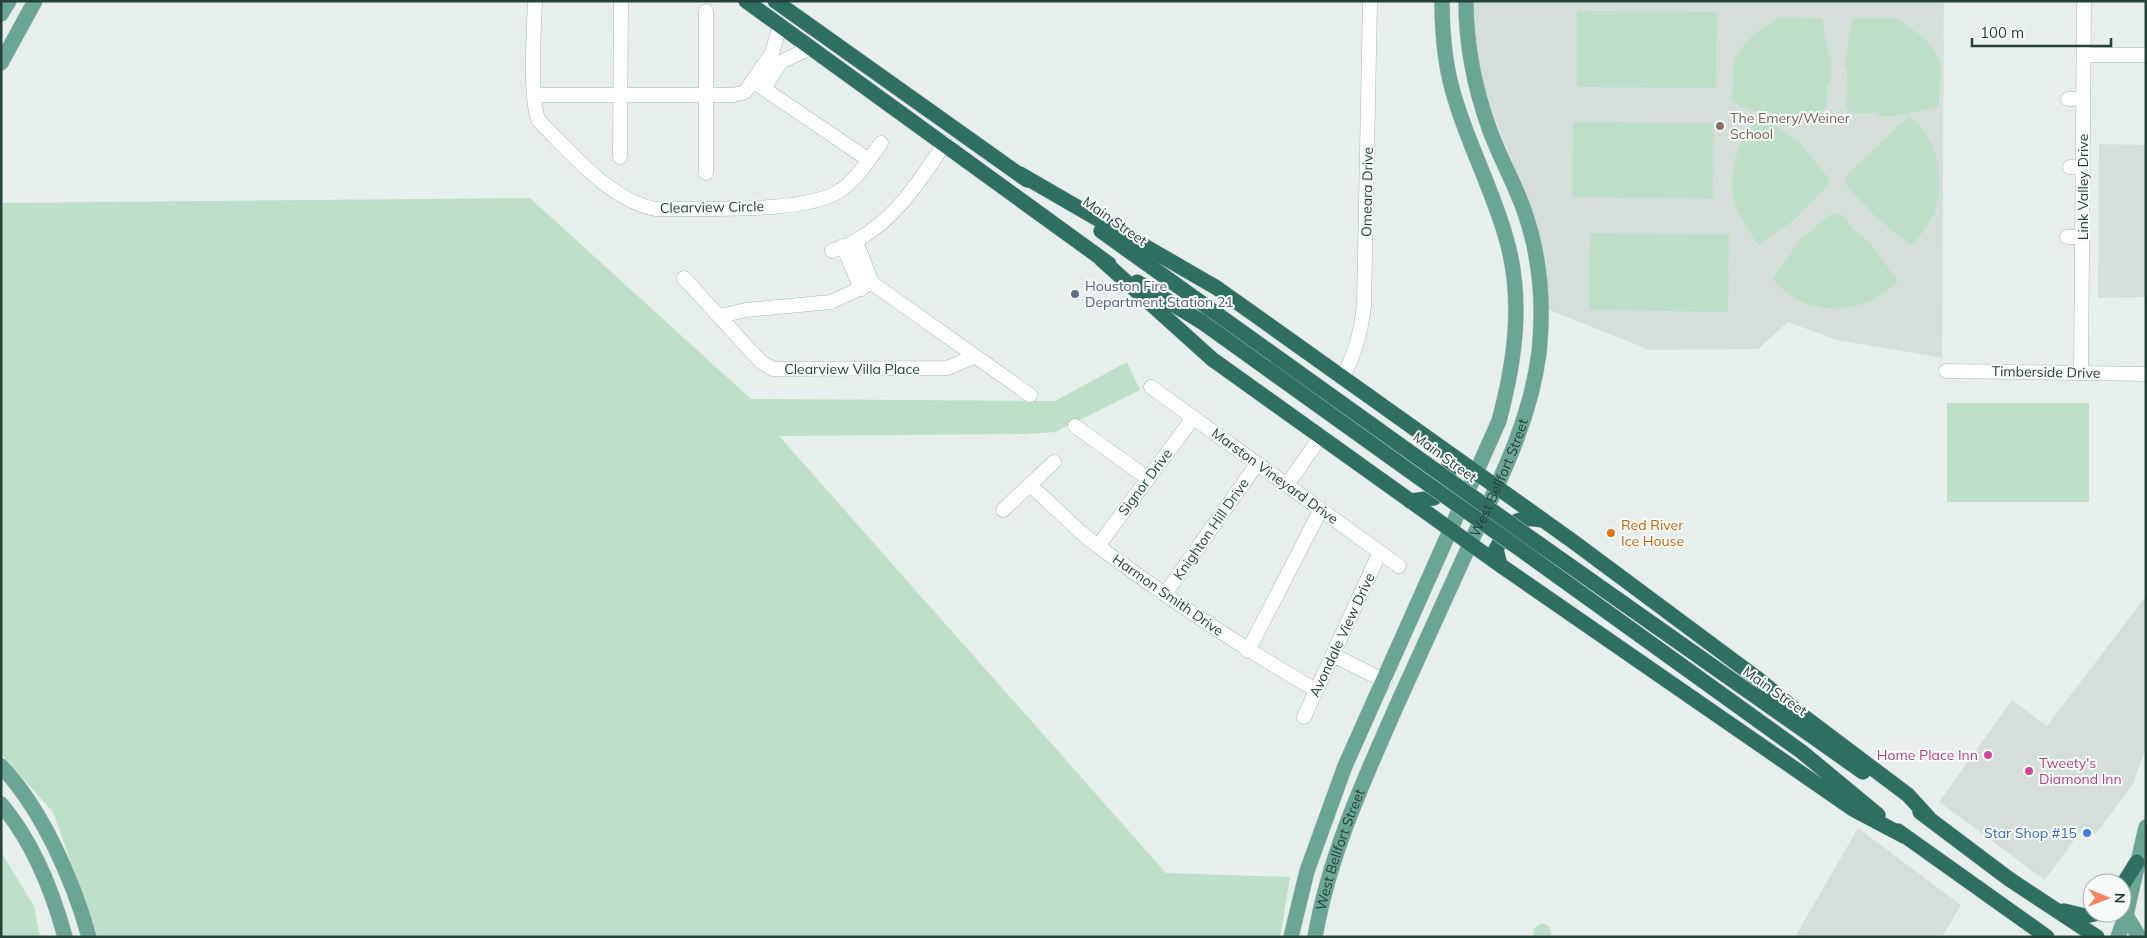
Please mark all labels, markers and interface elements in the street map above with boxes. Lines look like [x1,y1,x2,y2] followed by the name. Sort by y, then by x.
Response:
[1972,15,2111,47] scale bar
[1980,23,2024,42] text: 100 m
[1730,109,1851,143] place label: The Emery/Weiner School
[1714,120,1726,132] marker: The Emery/Weiner School
[2074,134,2092,240] street label: Link Valley Drive
[1357,147,1377,237] street label: Omeara Drive
[1079,192,1151,250] street label: Main Street
[660,197,764,217] street label: Clearview Circle
[1085,277,1234,311] place label: Houston Fire Department Station 21
[1069,288,1081,300] marker: Houston Fire Department Station 21
[784,360,920,378] street label: Clearview Villa Place
[1991,362,2101,382] street label: Timberside Drive
[1466,416,1532,540] street label: West Bellfort Street
[1208,424,1342,528] street label: Marston Vineyard Drive
[1410,428,1480,486] street label: Main Street
[1114,445,1176,519] street label: Signor Drive
[1169,475,1253,583] street label: Knighton Hill Drive
[1621,516,1684,550] place label: Red River Ice House
[1605,527,1617,539] marker: Red River Ice House
[1109,550,1227,640] street label: Harmon Smith Drive
[1305,570,1379,700] street label: Avondale View Drive
[1739,662,1811,720] street label: Main Street
[1877,746,1978,764] place label: Home Place Inn
[1982,749,1994,761] marker: Home Place Inn
[2039,754,2122,788] place label: Tweety's Diamond Inn
[2023,765,2035,777] marker: Tweety's Diamond Inn
[1312,786,1369,912] street label: West Bellfort Street
[1984,824,2077,842] place label: Star Shop #15
[2081,827,2093,839] marker: Star Shop #15
[2082,873,2132,923] north arrow
[2111,893,2129,904] text: N

